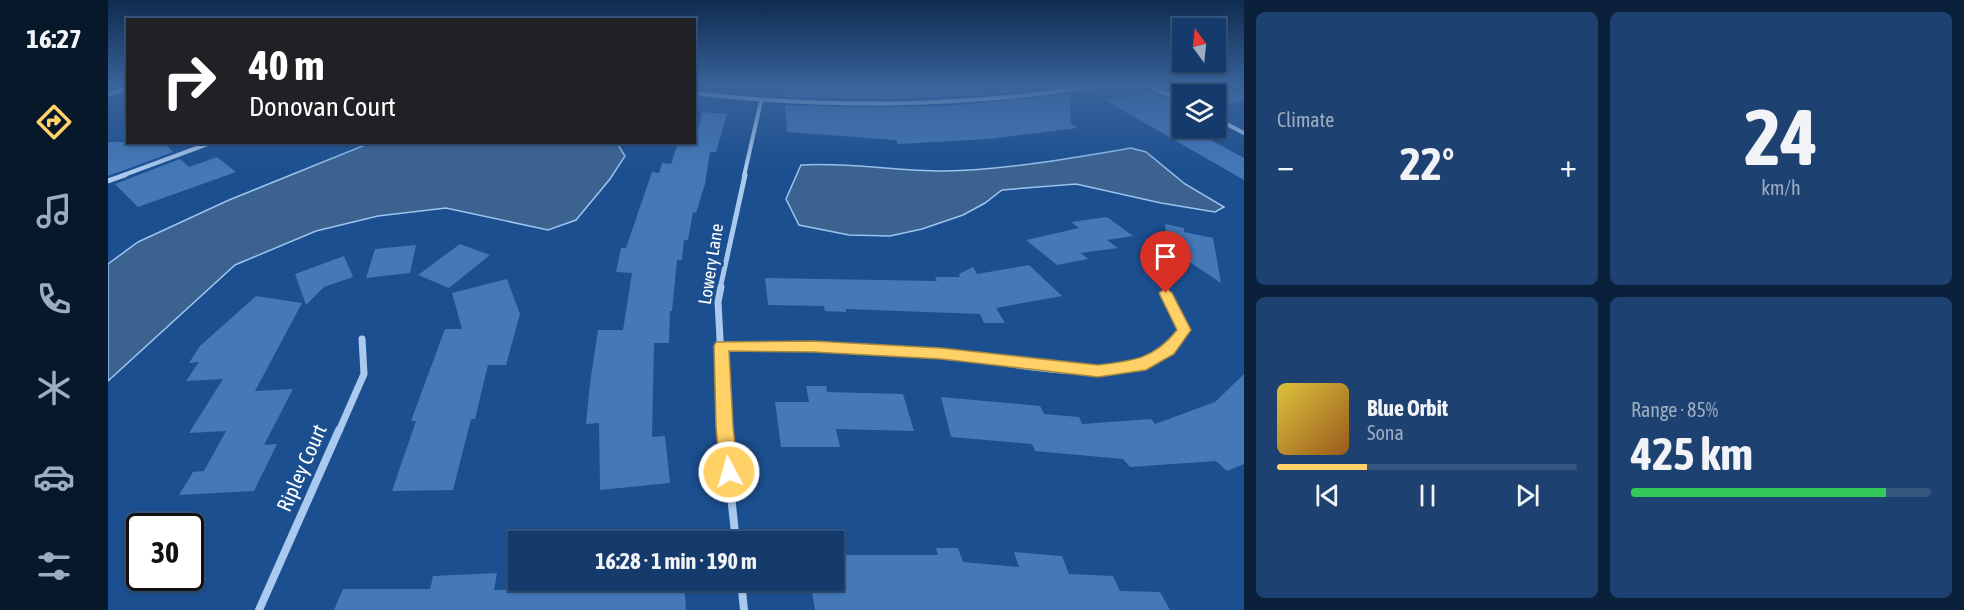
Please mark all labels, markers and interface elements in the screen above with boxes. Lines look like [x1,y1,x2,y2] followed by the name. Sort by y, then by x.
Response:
[1172,18,1226,72] north arrow
[1172,18,1226,138] map controls
[26,23,82,54] text: 16:27
[249,41,324,89] text: 40 m
[150,42,228,120] icon: right
[1172,84,1226,138] button: layers
[249,91,396,122] text: Donovan Court
[1744,92,1818,182] text: 24
[33,101,75,143] icon: directions
[1277,108,1334,131] text: Climate
[1400,138,1454,190] text: 22°
[1277,146,1294,184] text: −
[1560,146,1577,184] text: +
[1761,176,1801,199] text: km/h
[33,190,75,232] icon: music
[694,222,727,306] street label: Lowery Lane
[1140,231,1191,293] pin
[1149,240,1182,273] icon: arrive
[33,278,75,320] icon: phone
[33,367,75,409] icon: climate
[1367,395,1448,421] text: Blue Orbit
[1631,398,1718,421] text: Range · 85%
[271,420,331,515] street label: Ripley Court
[1367,421,1404,444] text: Sona
[1631,428,1753,480] text: 425 km
[697,440,761,504] position arrow
[33,456,75,498] icon: car
[1311,479,1344,512] icon: previous
[1411,479,1444,512] icon: pause
[1511,479,1544,512] icon: next
[126,513,204,591] speed limit sign: 30
[33,545,75,587] icon: filters
[595,548,757,574] text: 16:28 · 1 min · 190 m

